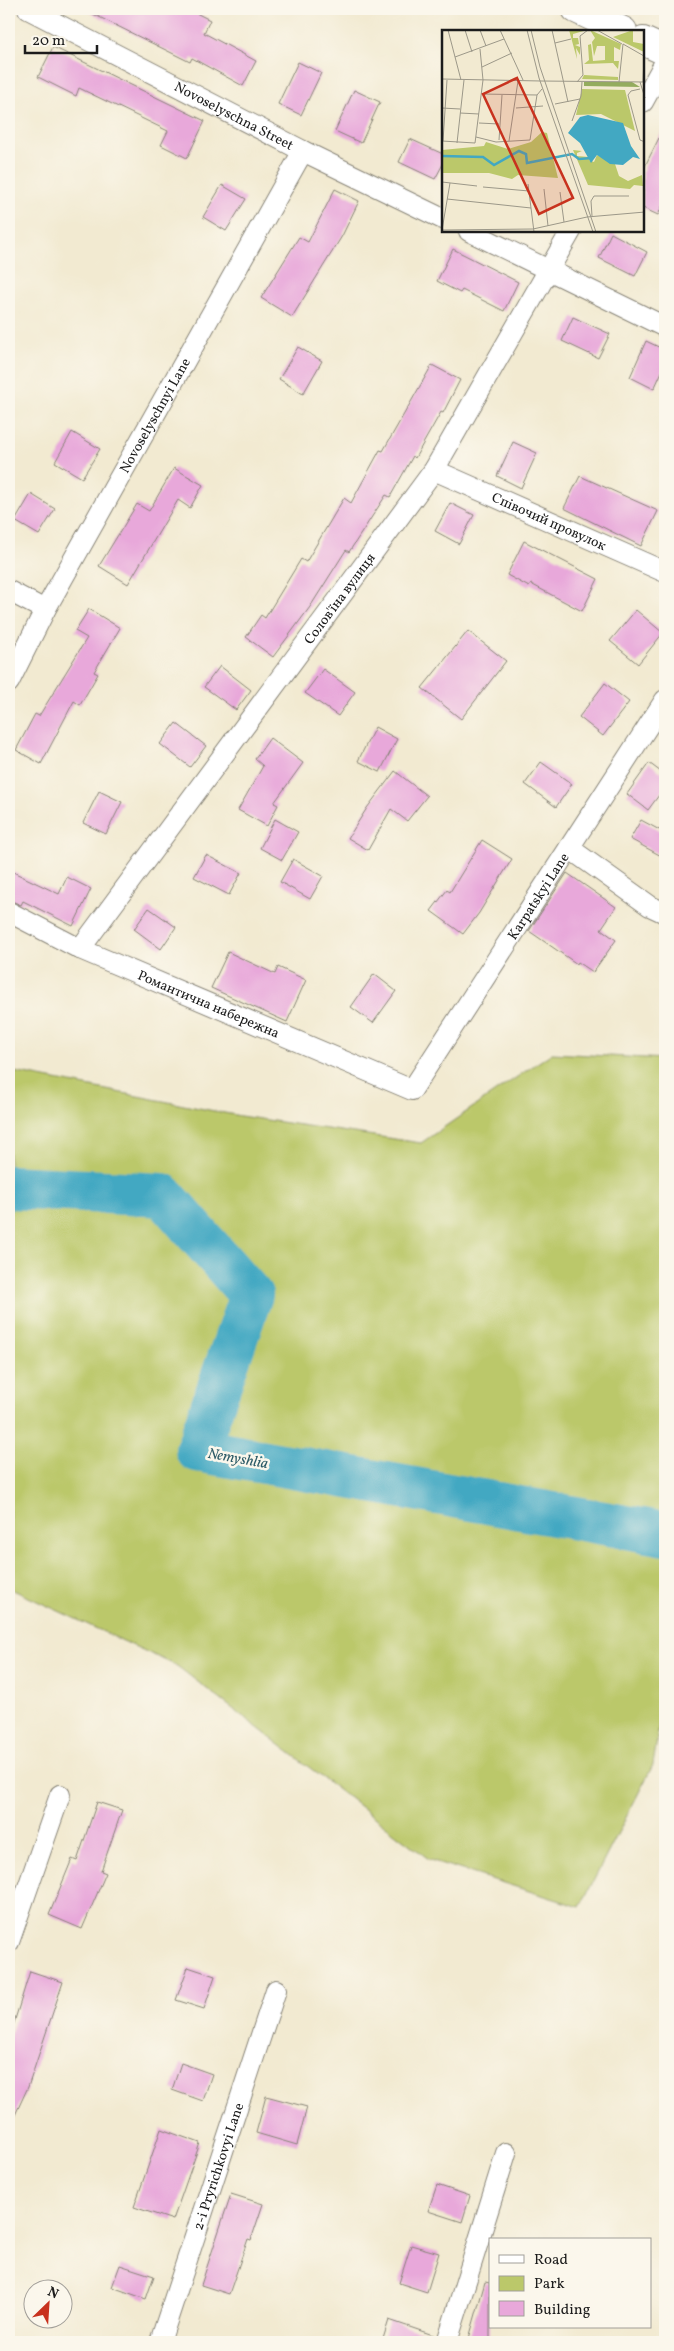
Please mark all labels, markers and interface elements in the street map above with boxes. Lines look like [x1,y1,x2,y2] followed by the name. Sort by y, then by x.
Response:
[25,22,98,54] scale bar
[442,30,644,232] inset map
[32,31,65,52] text: 20 m
[170,78,297,156] street label: Novoselyschna Street
[116,355,196,477] street label: Novoselyschnyi Lane
[488,489,609,556] street label: Співочий провулок
[300,550,380,649] street label: Солов'їна вулиця
[504,849,575,944] street label: Karpatskyi Lane
[134,967,282,1044] street label: Романтична набережна
[206,1444,270,1475] water label: Nemyshlia
[189,2100,249,2233] street label: 2-i Pryrichkovyi Lane
[489,2238,652,2328] legend
[534,2250,568,2271] text: Road
[534,2274,565,2295] text: Park
[22,2278,72,2328] north arrow
[44,2283,61,2304] text: N
[534,2300,591,2321] text: Building

